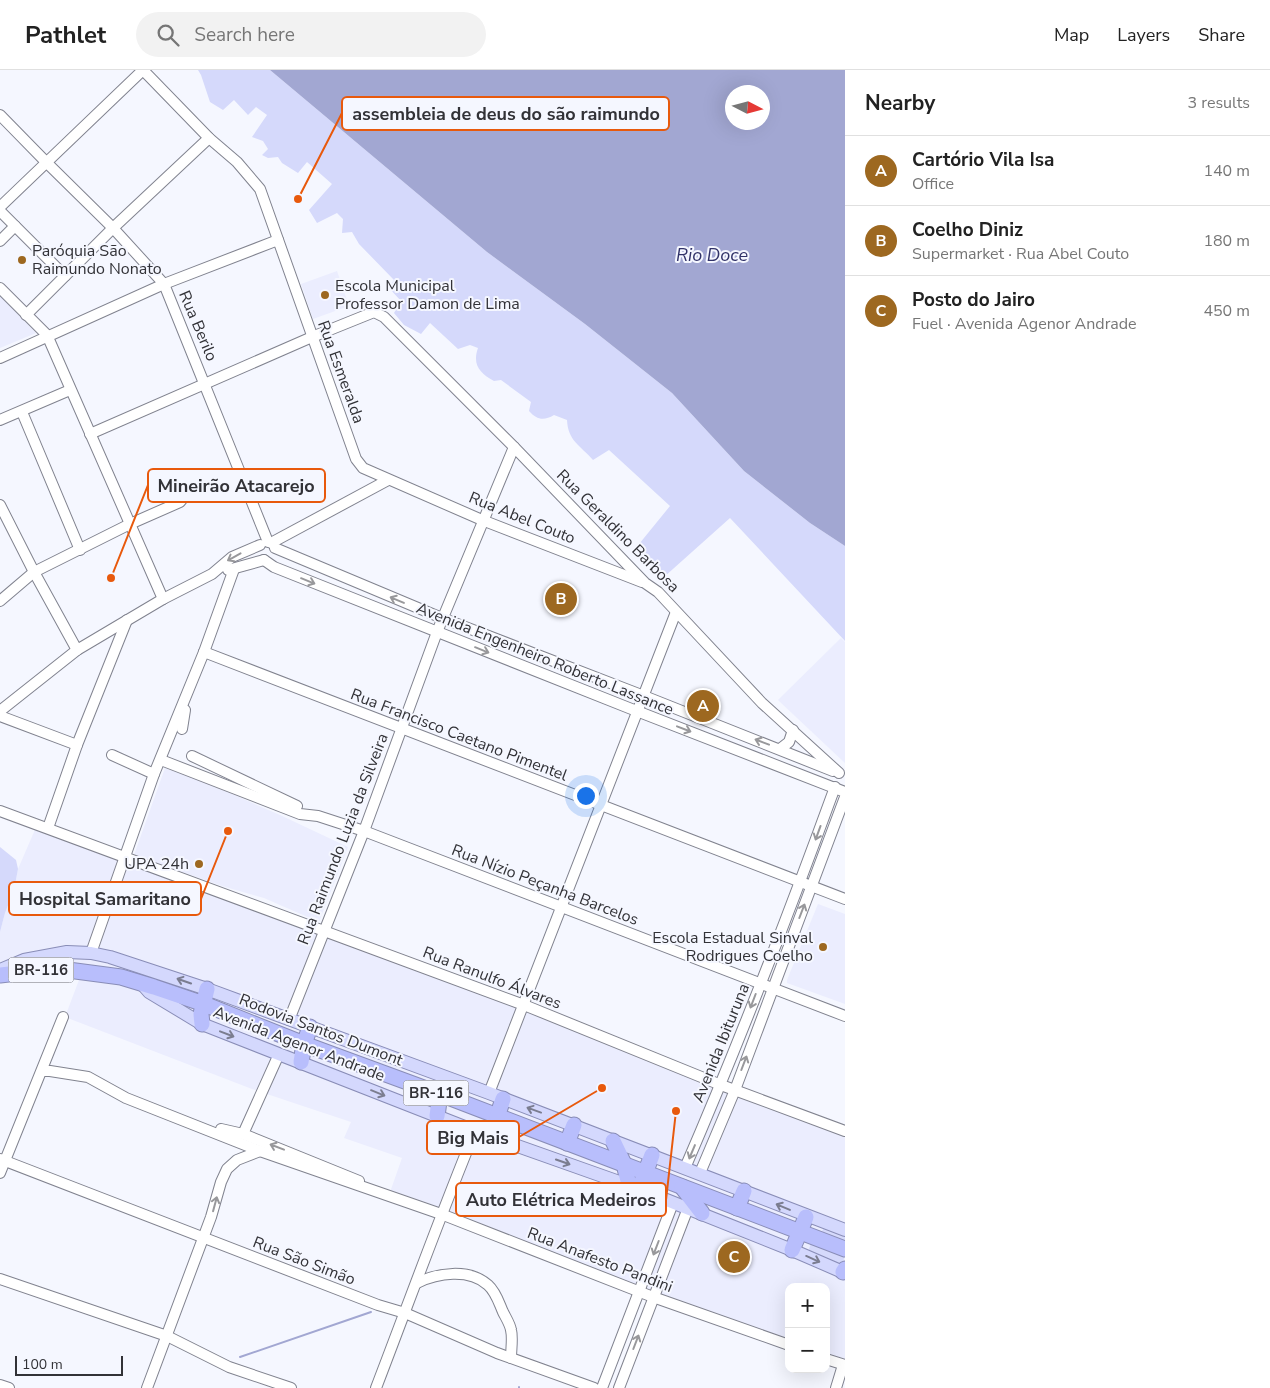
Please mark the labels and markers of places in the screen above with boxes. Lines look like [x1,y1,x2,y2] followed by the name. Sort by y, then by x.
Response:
[342,97,669,130] callout: assembleia de deus do são raimundo
[32,240,162,280] place label: Paróquia São Raimundo Nonato
[16,254,28,266] marker: Paróquia São Raimundo Nonato
[335,275,520,315] place label: Escola Municipal Professor Damon de Lima
[319,289,331,301] marker: Escola Municipal Professor Damon de Lima
[148,469,325,502] callout: Mineirão Atacarejo
[545,580,577,618] pin: B
[687,687,719,725] pin: A
[124,853,189,875] place label: UPA 24h
[193,858,205,870] marker: UPA 24h
[9,882,201,915] callout: Hospital Samaritano
[652,927,813,967] place label: Escola Estadual Sinval Rodrigues Coelho
[817,941,829,953] marker: Escola Estadual Sinval Rodrigues Coelho
[427,1121,519,1154] callout: Big Mais
[456,1183,666,1216] callout: Auto Elétrica Medeiros
[718,1238,750,1276] pin: C

